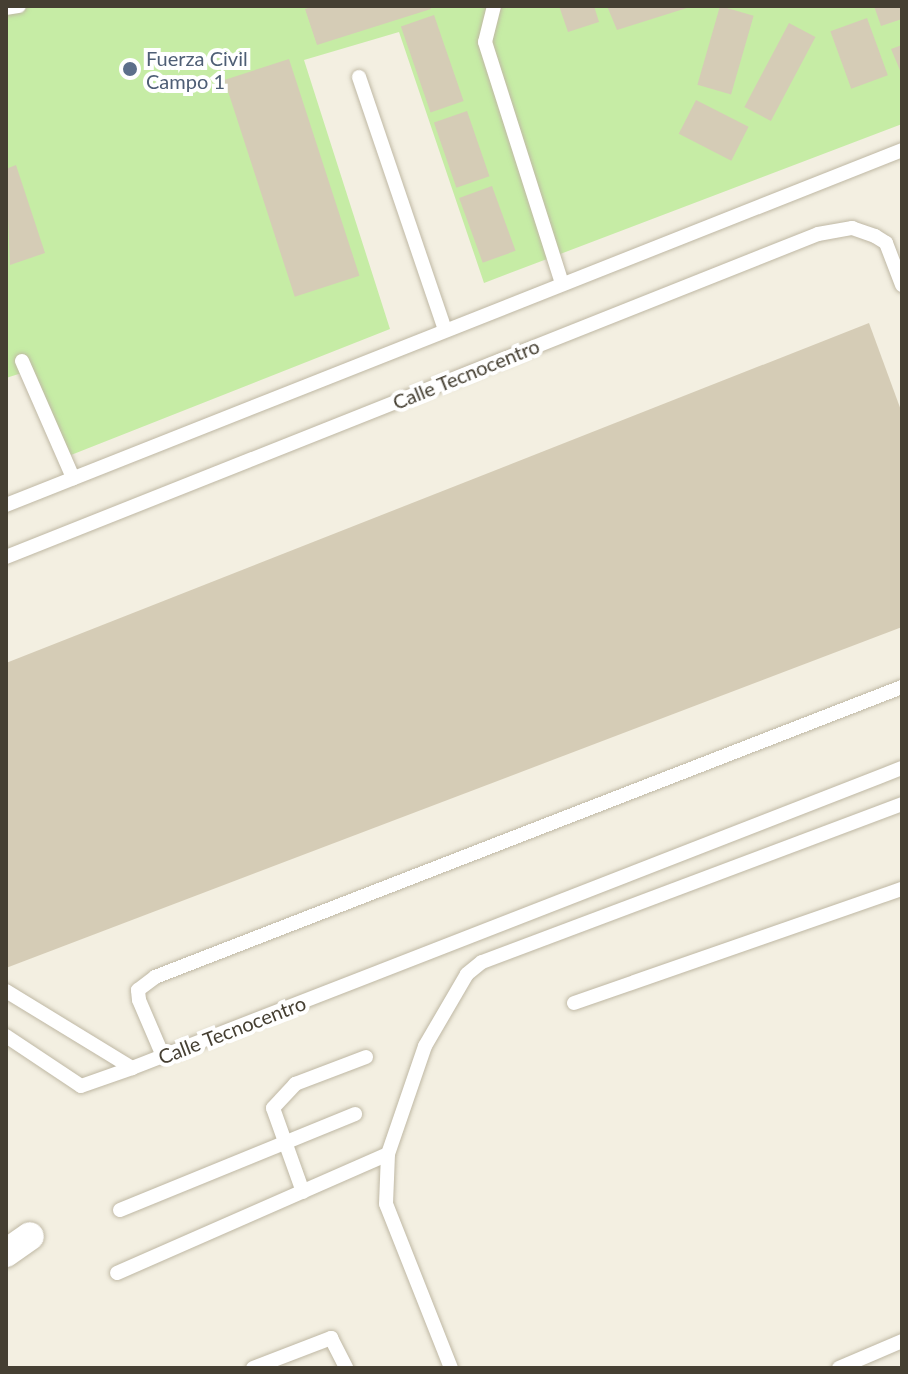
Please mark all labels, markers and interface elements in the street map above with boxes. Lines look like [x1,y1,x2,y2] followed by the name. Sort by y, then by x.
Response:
[146,46,248,93] place label: Fuerza Civil Campo 1
[121,60,139,78] marker: Fuerza Civil Campo 1
[389,334,543,414] street label: Calle Tecnocentro
[155,991,309,1069] street label: Calle Tecnocentro

